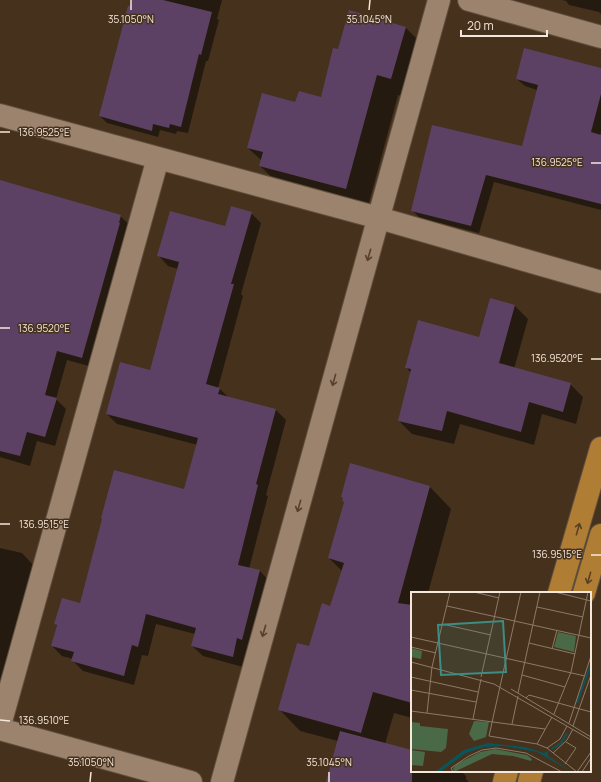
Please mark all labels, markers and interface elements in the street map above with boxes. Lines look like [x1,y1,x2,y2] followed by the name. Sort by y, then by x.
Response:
[108,12,154,26] text: 35.1050°N
[346,12,392,26] text: 35.1045°N
[461,12,547,38] scale bar
[467,17,494,34] text: 20 m
[18,125,70,139] text: 136.9525°E
[531,155,583,169] text: 136.9525°E
[365,248,372,261] one-way arrow
[18,321,70,335] text: 136.9520°E
[531,351,583,365] text: 136.9520°E
[330,374,337,387] one-way arrow
[295,499,302,512] one-way arrow
[19,517,69,531] text: 136.9515°E
[574,522,582,535] one-way arrow
[532,547,582,561] text: 136.9515°E
[585,571,592,584] one-way arrow
[411,592,591,772] inset map
[260,624,267,637] one-way arrow
[19,713,69,727] text: 136.9510°E
[68,755,114,769] text: 35.1050°N
[306,755,352,769] text: 35.1045°N

